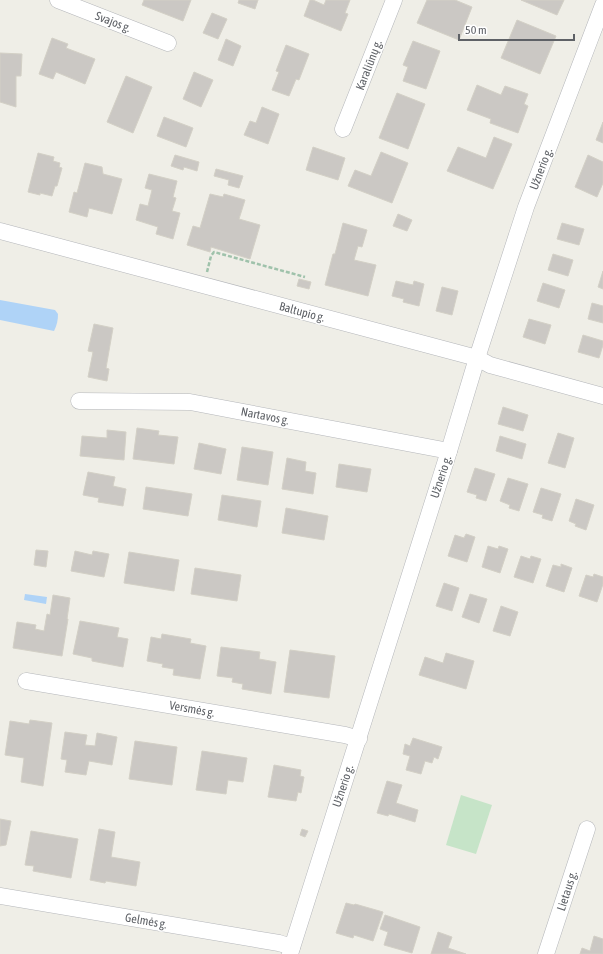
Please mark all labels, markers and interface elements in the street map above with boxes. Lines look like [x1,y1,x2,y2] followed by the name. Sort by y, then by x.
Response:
[93,9,133,35] street label: Svajos g.
[459,16,574,42] scale bar
[465,23,487,37] text: 50 m
[353,38,385,92] street label: Karaliūnų g.
[527,146,555,192] street label: Užnerio g.
[278,299,326,325] street label: Baltupio g.
[240,404,290,428] street label: Nartavos g.
[428,454,454,500] street label: Užnerio g.
[168,698,216,720] street label: Versmės g.
[330,763,356,809] street label: Užnerio g.
[554,869,580,913] street label: Lietaus g.
[124,910,168,932] street label: Gelmės g.

